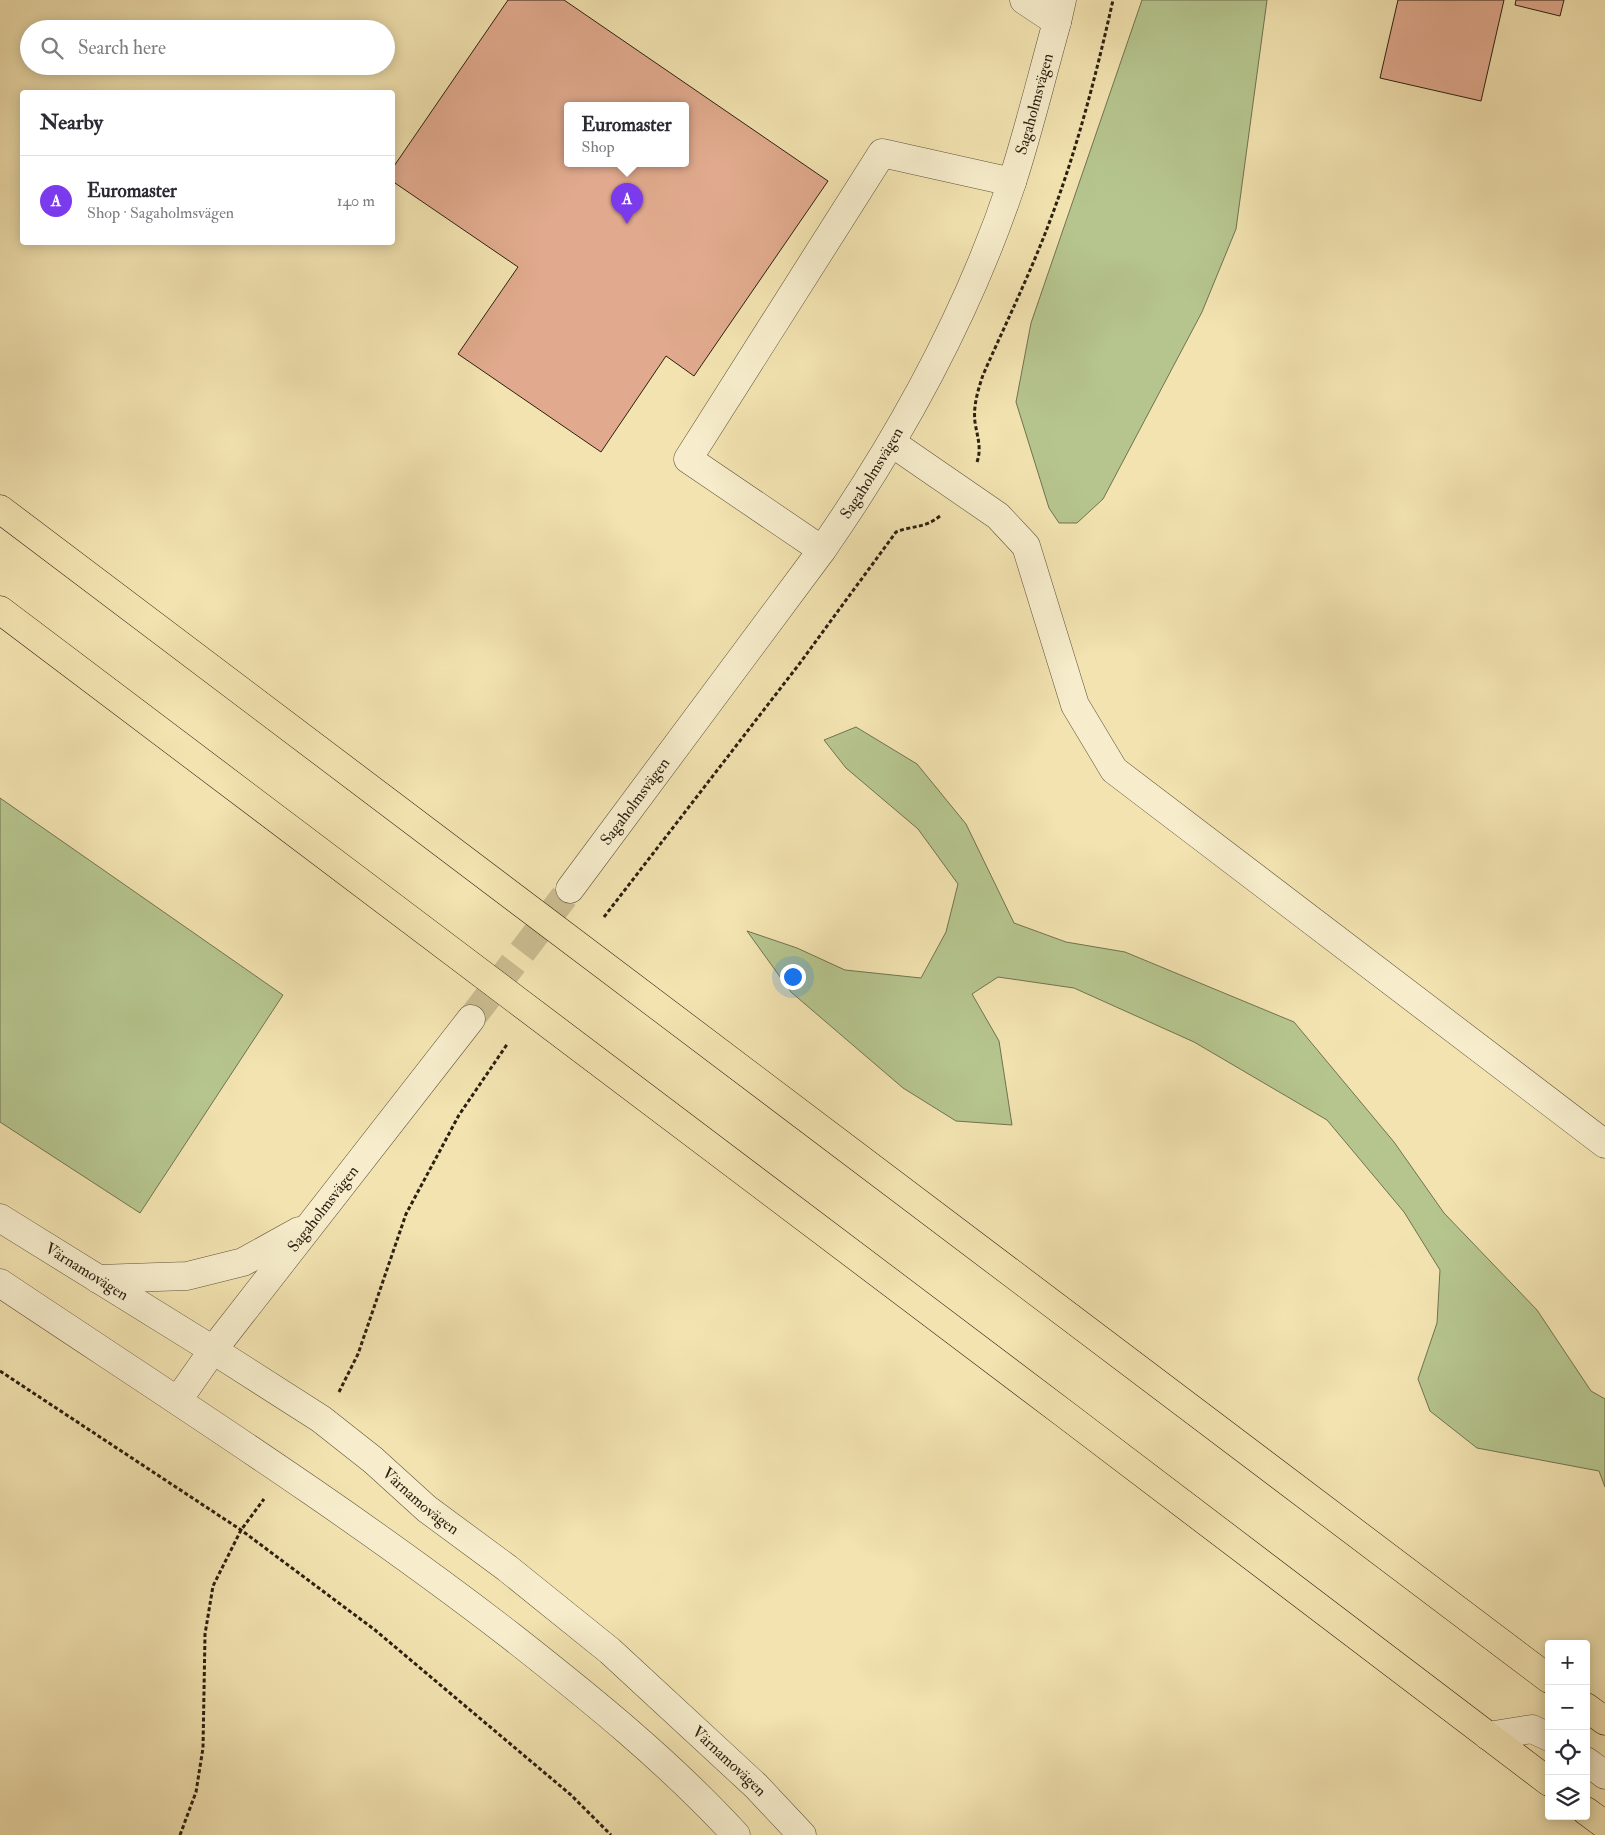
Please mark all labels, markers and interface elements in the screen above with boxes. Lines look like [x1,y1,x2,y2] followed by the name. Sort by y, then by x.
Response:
[20,20,395,75] search box
[38,34,66,62] icon: search
[78,36,166,60] text: Search here
[1011,51,1058,157] street label: Sagaholmsvägen
[564,102,689,167] popup
[40,109,103,136] text: Nearby
[582,113,671,137] text: Euromaster
[582,137,615,157] text: Shop
[87,179,177,203] text: Euromaster
[611,183,643,224] pin: A
[51,191,61,211] text: A
[337,191,375,211] text: 140 m
[87,203,234,223] text: Shop · Sagaholmsvägen
[836,424,908,523] street label: Sagaholmsvägen
[596,754,674,849] street label: Sagaholmsvägen
[780,964,806,990] your location
[283,1162,363,1256] street label: Sagaholmsvägen
[41,1238,132,1305] street label: Värnamovägen
[378,1463,463,1539] street label: Värnamovägen
[1545,1640,1590,1820] map controls
[1545,1640,1590,1685] button: +
[1545,1685,1590,1730] button: −
[688,1722,771,1801] street label: Värnamovägen
[1545,1730,1590,1775] button: locate
[1545,1775,1590,1820] button: layers

